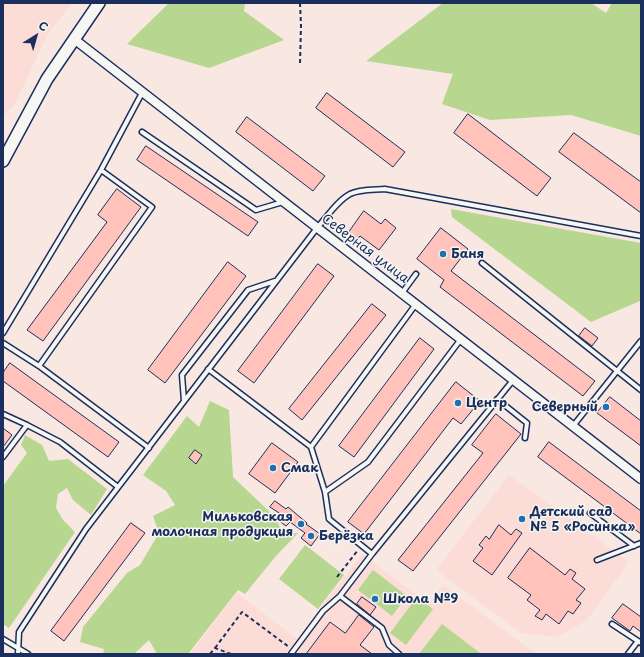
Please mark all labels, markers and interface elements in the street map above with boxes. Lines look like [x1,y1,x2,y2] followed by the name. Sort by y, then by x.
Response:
[16,16,56,56] north arrow
[35,17,52,35] text: С
[318,211,412,287] street label: Северная улица
[451,246,484,262] place label: Баня
[438,249,448,259] marker: Баня
[466,395,507,411] place label: Центр
[453,398,463,408] marker: Центр
[532,399,598,415] place label: Северный
[601,402,611,412] marker: Северный
[281,460,318,476] place label: Смак
[268,463,278,473] marker: Смак
[530,504,635,535] place label: Детский сад № 5 «Росинка»
[151,509,293,540] place label: Мильковская молочная продукция
[517,514,527,524] marker: Детский сад № 5 «Росинка»
[296,519,306,529] marker: Мильковская молочная продукция
[319,528,374,544] place label: Берёзка
[306,531,316,541] marker: Берёзка
[383,591,458,607] place label: Школа №9
[370,594,380,604] marker: Школа №9

